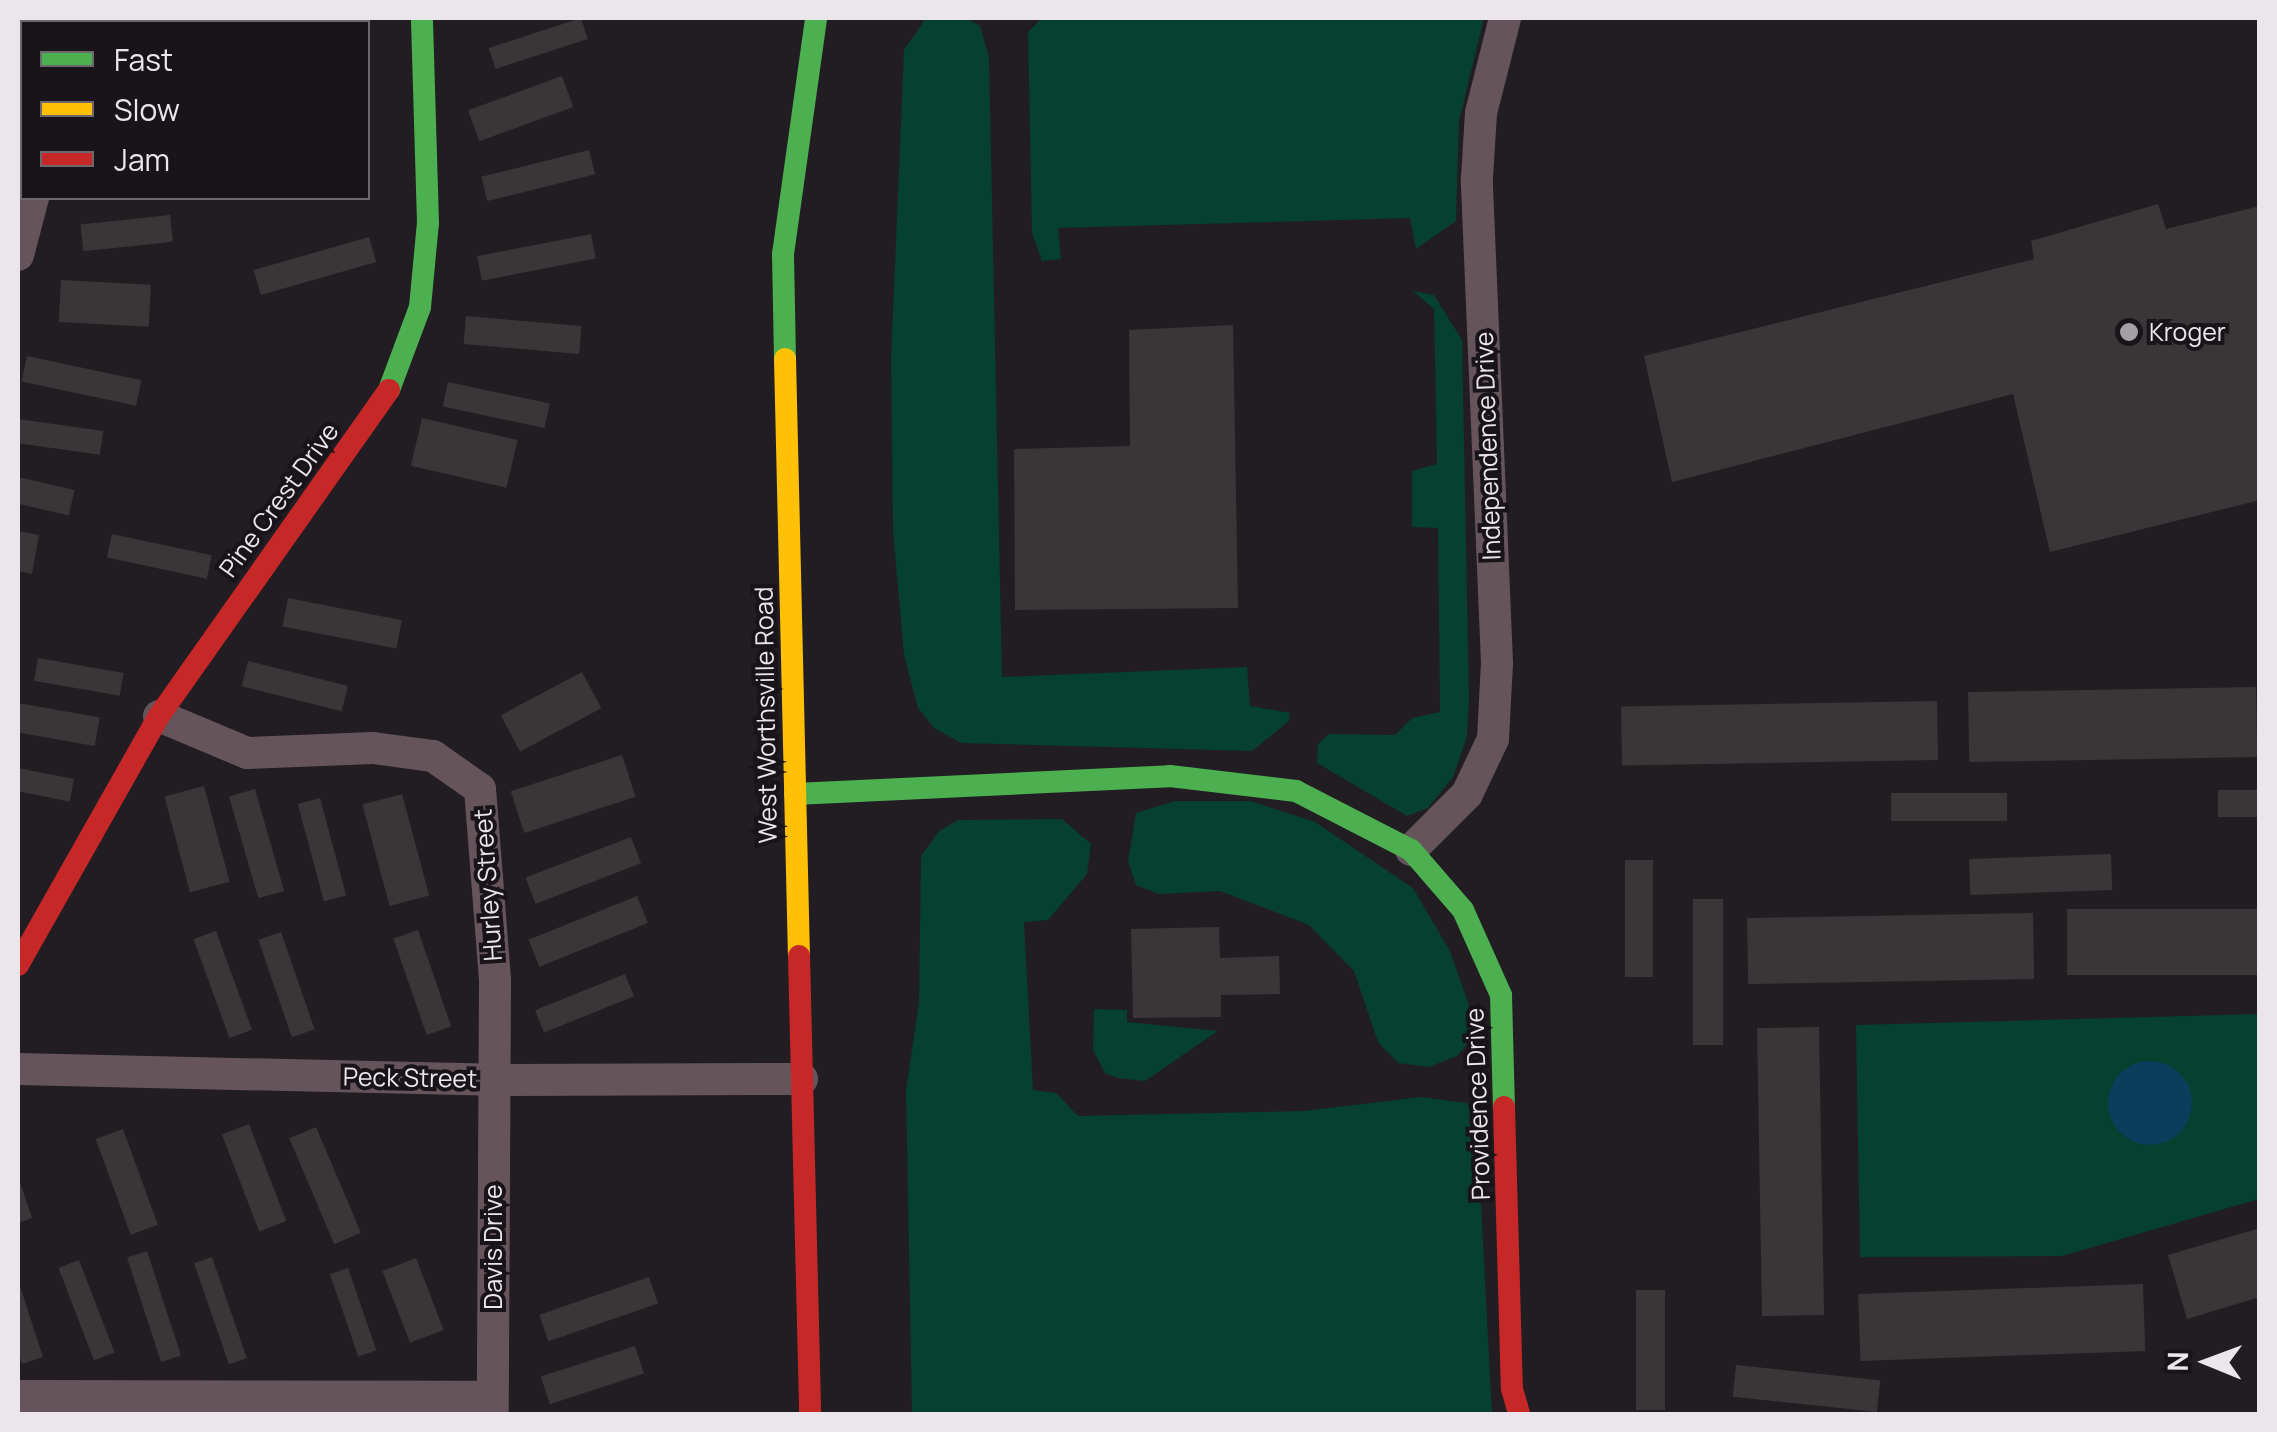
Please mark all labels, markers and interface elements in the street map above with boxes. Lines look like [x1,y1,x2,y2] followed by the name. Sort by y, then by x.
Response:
[20,20,370,200] legend
[114,39,173,80] text: Fast
[114,89,180,130] text: Slow
[114,139,170,180] text: Jam
[2149,317,2226,347] place label: Kroger
[2118,321,2140,343] marker: Kroger
[1469,331,1507,561] street label: Independence Drive
[213,417,345,583] street label: Pine Crest Drive
[749,586,783,844] street label: West Worthsville Road
[468,808,508,962] street label: Hurley Street
[1460,1008,1496,1200] street label: Providence Drive
[343,1062,477,1094] street label: Peck Street
[478,1184,508,1310] street label: Davis Drive
[2157,1312,2257,1412] north arrow
[2158,1351,2196,1372] text: N

